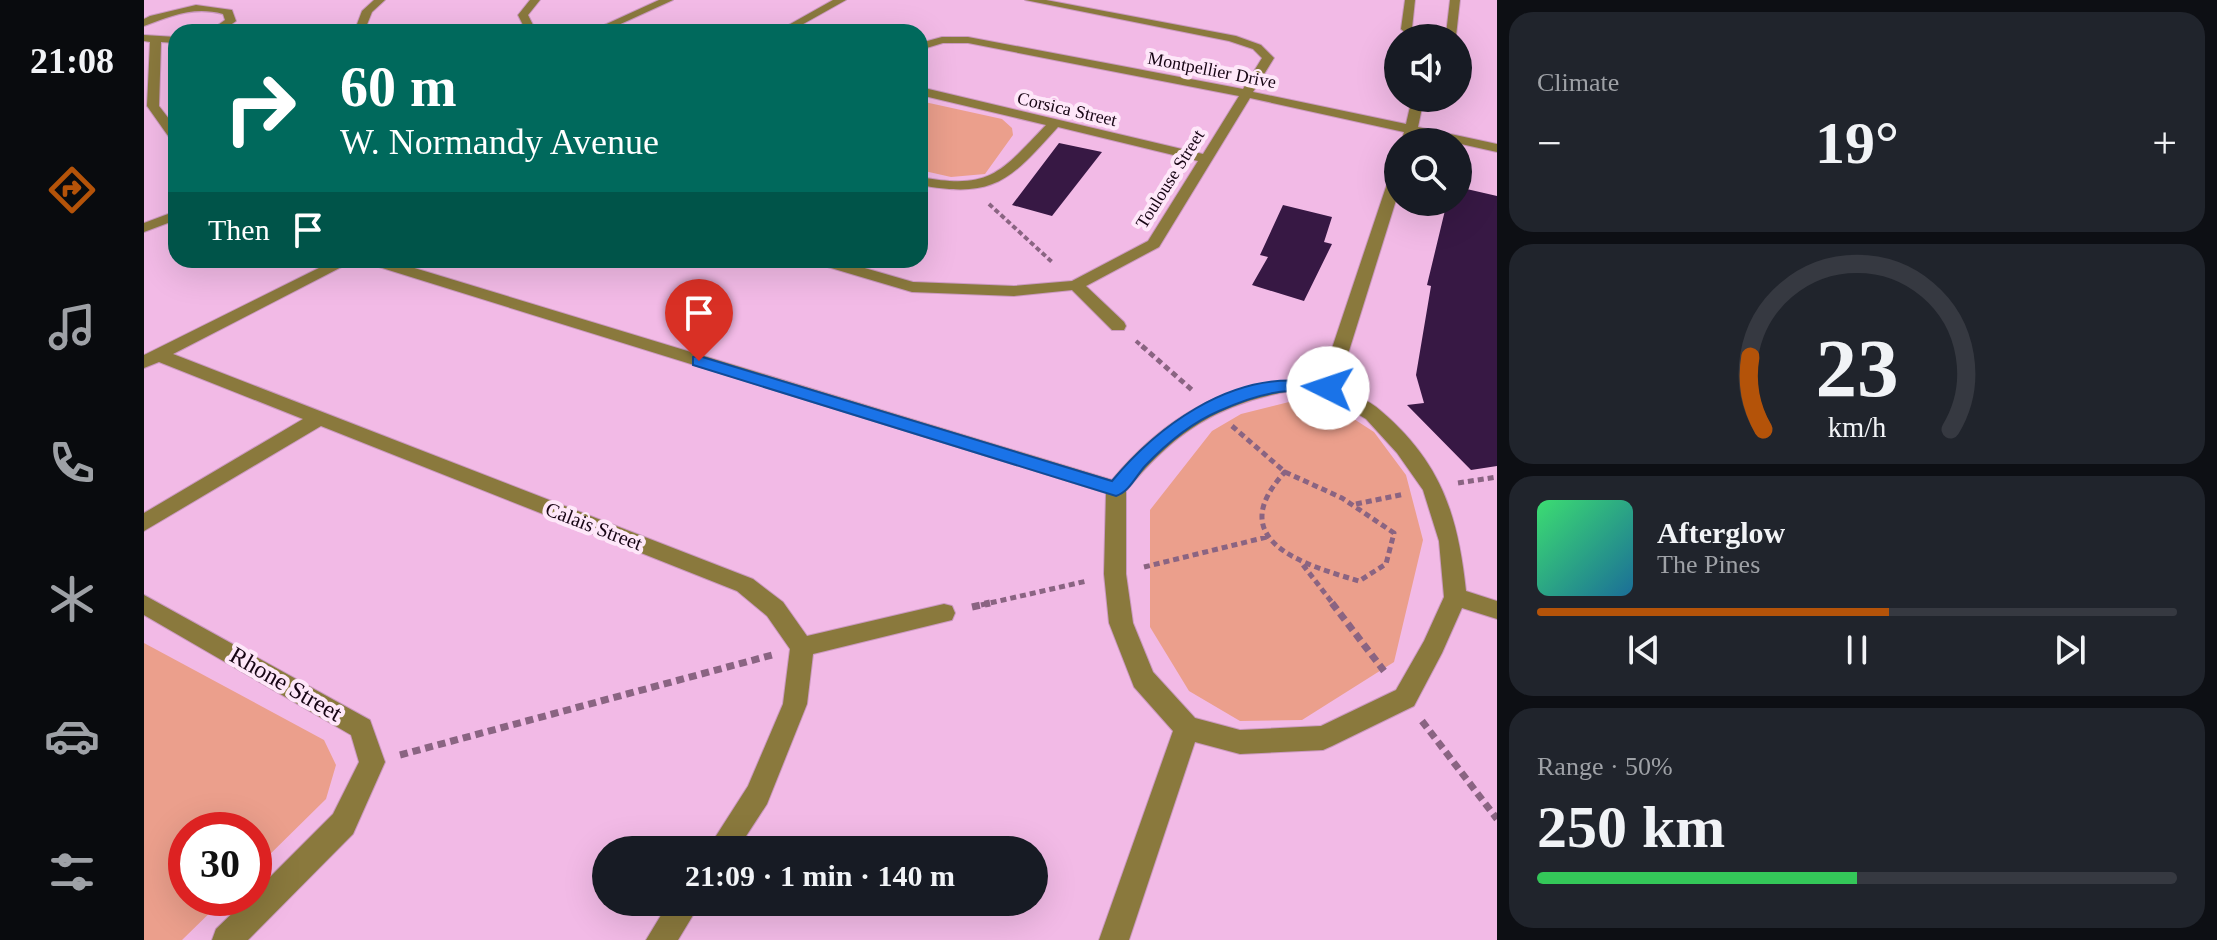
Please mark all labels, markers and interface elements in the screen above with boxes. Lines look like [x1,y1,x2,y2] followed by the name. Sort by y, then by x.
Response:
[1384,24,1472,216] map controls
[1384,24,1472,112] button: sound
[30,41,114,81] text: 21:08
[1146,48,1278,92] street label: Montpellier Drive
[208,56,312,160] icon: right
[340,56,457,118] text: 60 m
[1537,68,1619,97] text: Climate
[1015,88,1119,130] street label: Corsica Street
[1815,110,1899,176] text: 19°
[1537,119,1562,168] text: −
[2152,119,2177,168] text: +
[340,122,659,162] text: W. Normandy Avenue
[1132,126,1208,232] street label: Toulouse Street
[1384,128,1472,216] button: search
[44,162,100,218] icon: directions
[286,208,330,252] icon: arrive
[208,213,270,246] text: Then
[665,279,733,361] pin
[677,291,721,335] icon: arrive
[44,299,100,355] icon: music
[1815,322,1899,414] text: 23
[1286,346,1370,430] position arrow
[1828,412,1886,443] text: km/h
[44,435,100,491] icon: phone
[543,498,646,555] street label: Calais Street
[1657,516,1785,549] text: Afterglow
[1657,550,1760,579] text: The Pines
[44,571,100,627] icon: climate
[1622,628,1666,672] icon: previous
[1835,628,1879,672] icon: pause
[2048,628,2092,672] icon: next
[226,642,347,727] street label: Rhone Street
[44,708,100,764] icon: car
[1537,752,1673,781] text: Range · 50%
[1537,794,1725,860] text: 250 km
[168,812,272,916] speed limit sign: 30
[44,844,100,900] icon: filters
[685,859,955,892] text: 21:09 · 1 min · 140 m

